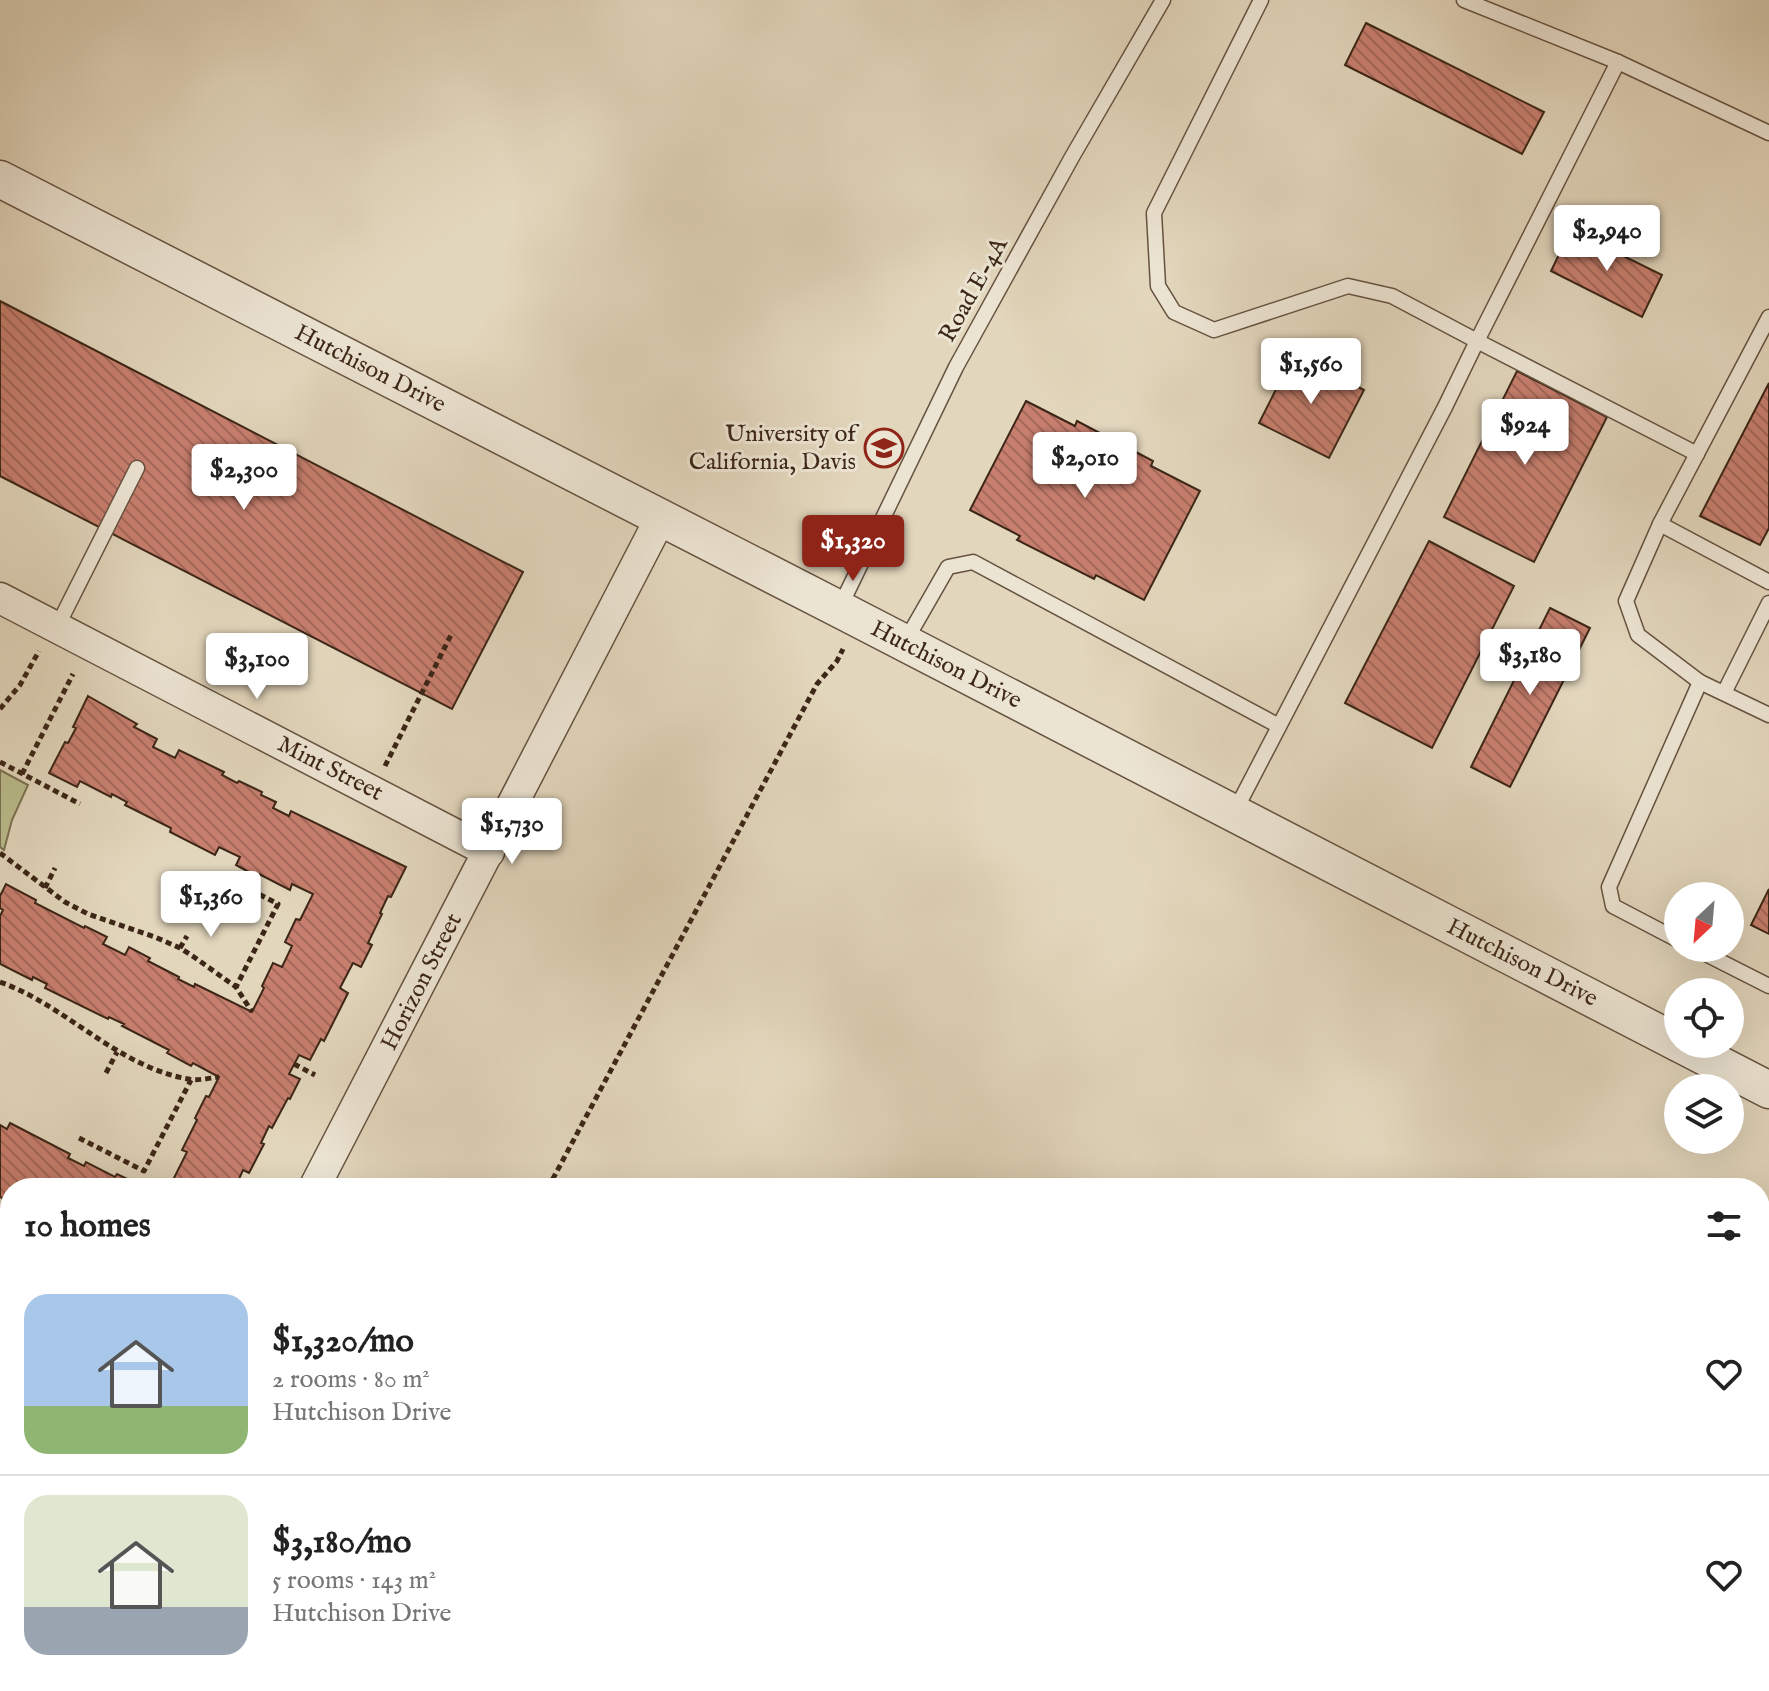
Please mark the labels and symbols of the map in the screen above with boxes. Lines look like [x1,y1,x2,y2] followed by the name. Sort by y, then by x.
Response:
[1542,205,1672,273] pin: $2,940
[933,231,1016,348] street label: Road E-4A
[289,318,451,420] street label: Hutchison Drive
[1246,338,1376,406] pin: $1,560
[1478,399,1572,467] pin: $924
[689,419,860,478] place label: University of California, Davis
[863,427,905,469] school or university icon: University of California, Davis
[1020,432,1150,500] pin: $2,010
[179,444,309,512] pin: $2,300
[788,515,918,583] pin: $1,320
[865,614,1027,716] street label: Hutchison Drive
[1465,629,1595,697] pin: $3,180
[192,633,322,701] pin: $3,100
[272,729,388,809] street label: Mint Street
[447,798,577,866] pin: $1,730
[146,871,276,939] pin: $1,360
[1664,882,1744,962] north arrow
[374,908,470,1056] street label: Horizon Street
[1441,912,1603,1014] street label: Hutchison Drive

